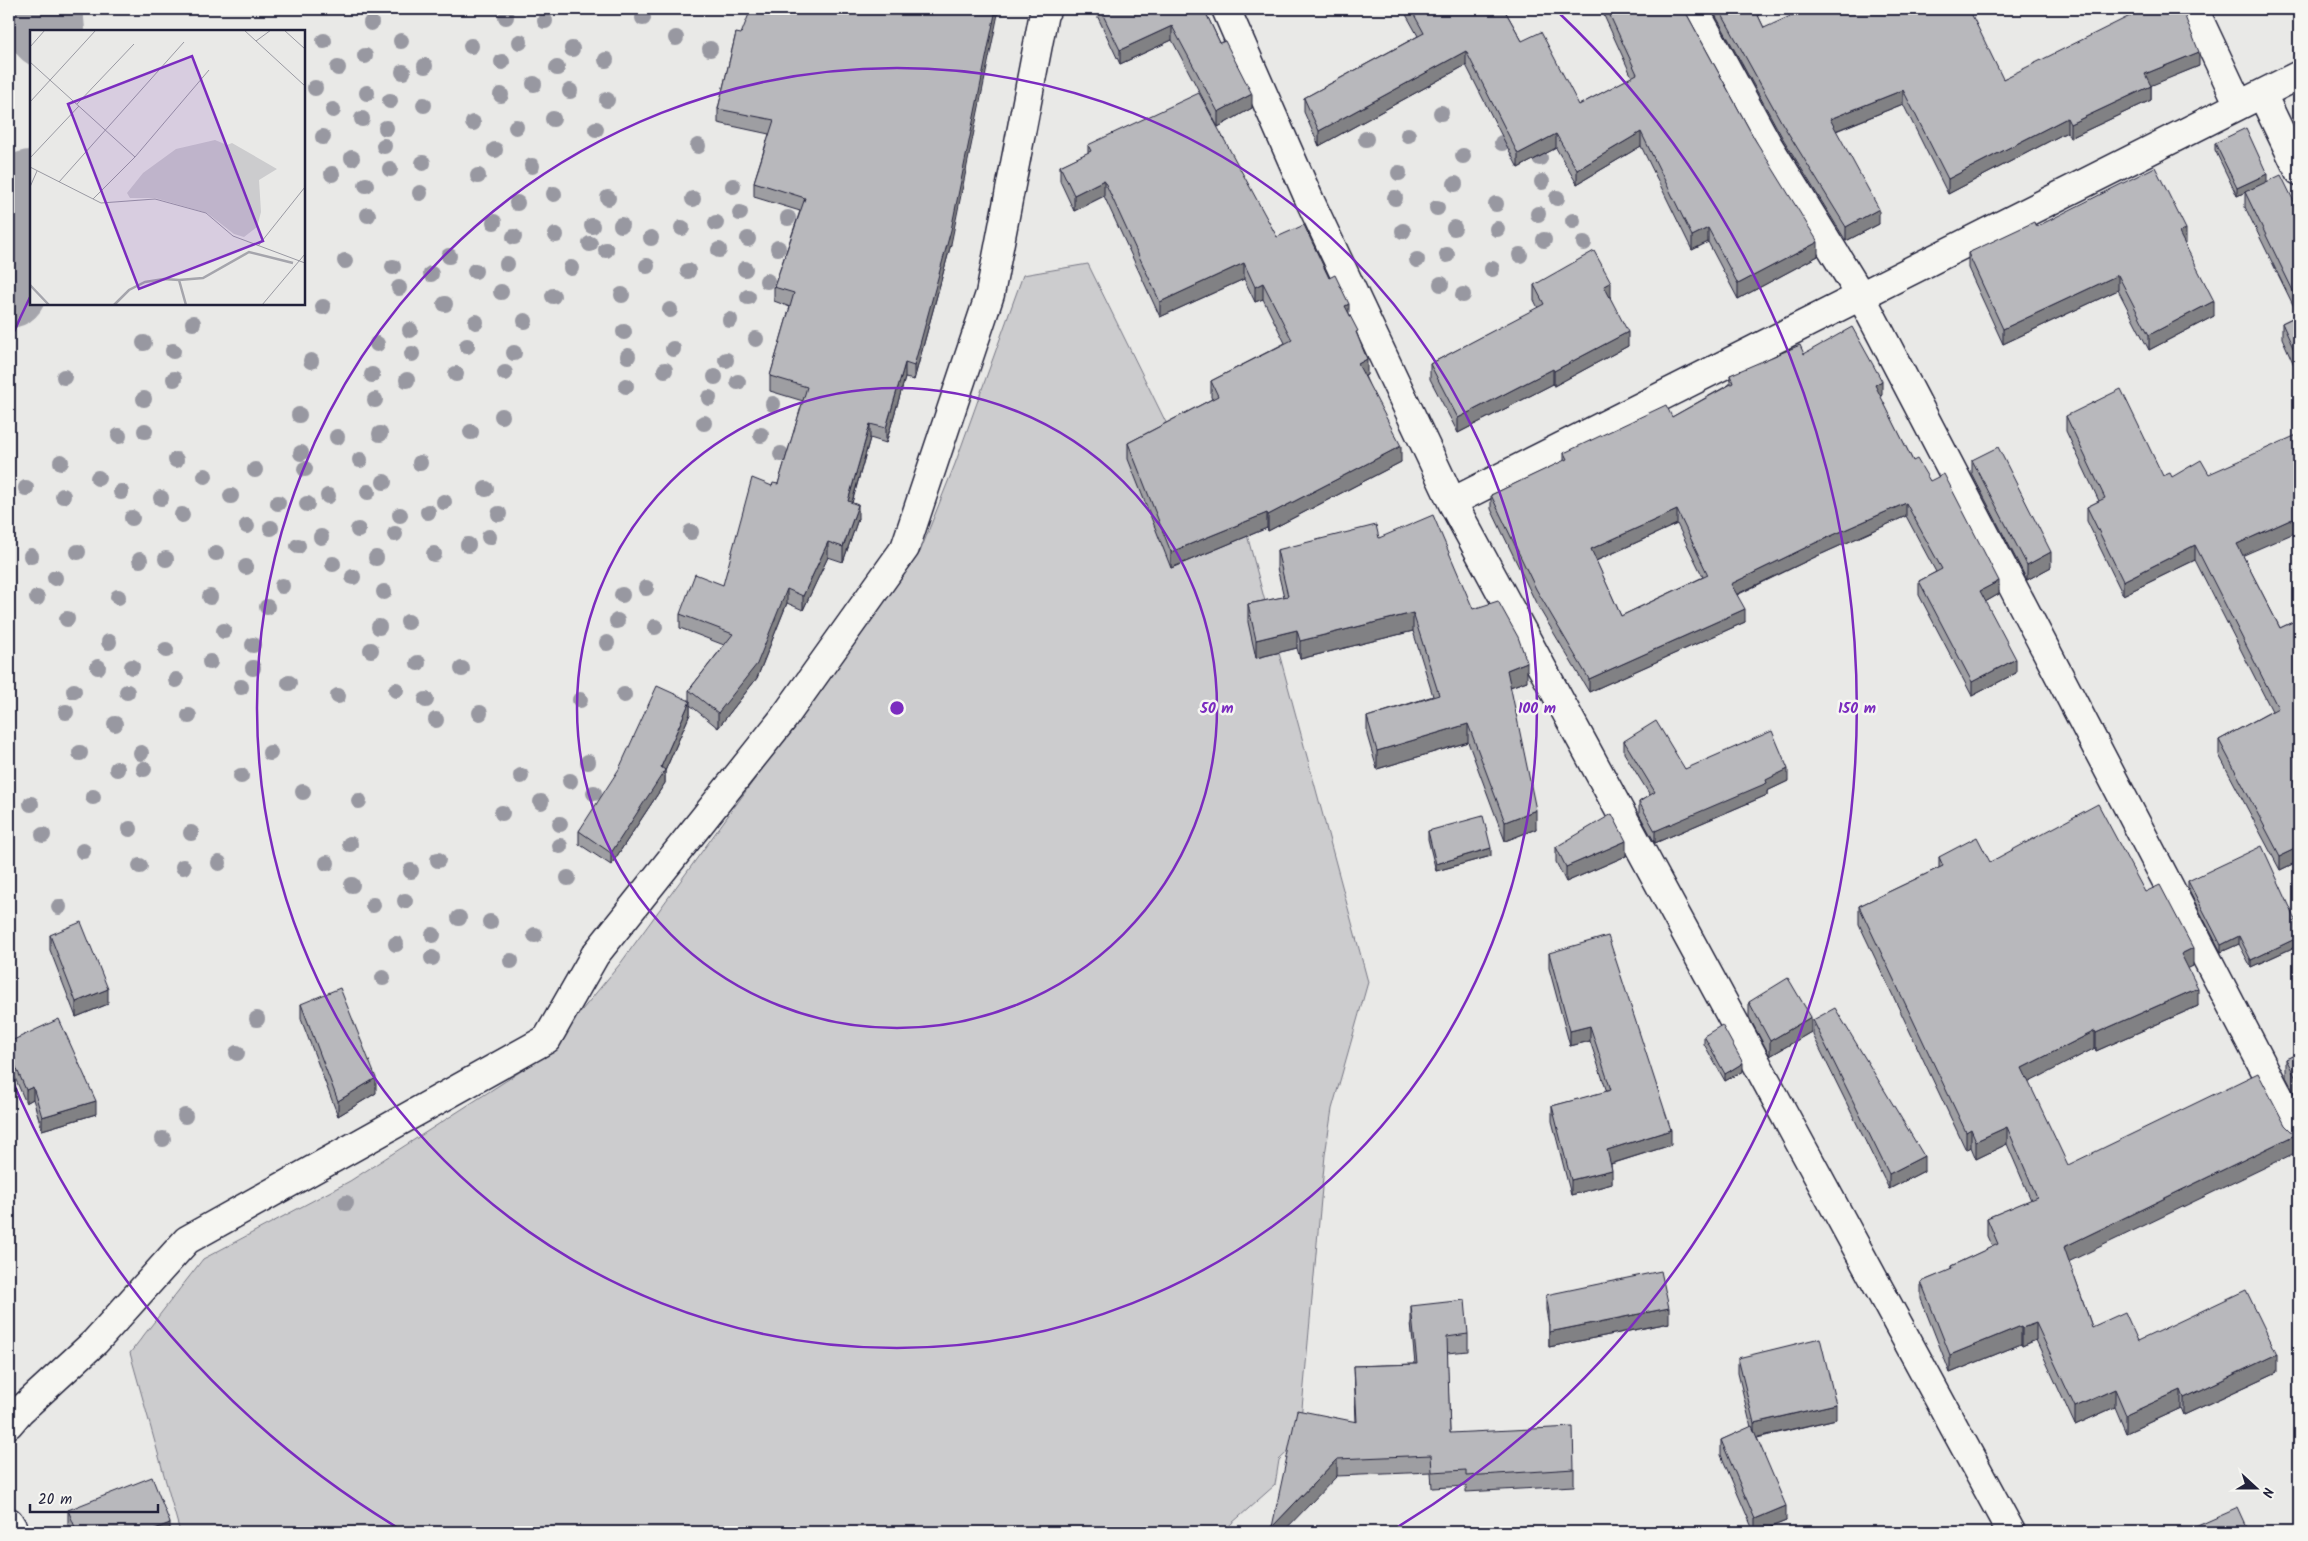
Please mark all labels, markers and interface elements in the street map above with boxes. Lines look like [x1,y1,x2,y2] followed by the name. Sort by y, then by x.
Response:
[30,30,305,305] inset map
[1199,697,1234,721] text: 50 m
[1518,697,1556,721] text: 100 m
[1838,697,1876,721] text: 150 m
[888,699,906,717] centre of rings
[2230,1464,2280,1514] north arrow
[30,1481,158,1513] scale bar
[2255,1484,2279,1501] text: N
[38,1488,72,1512] text: 20 m

